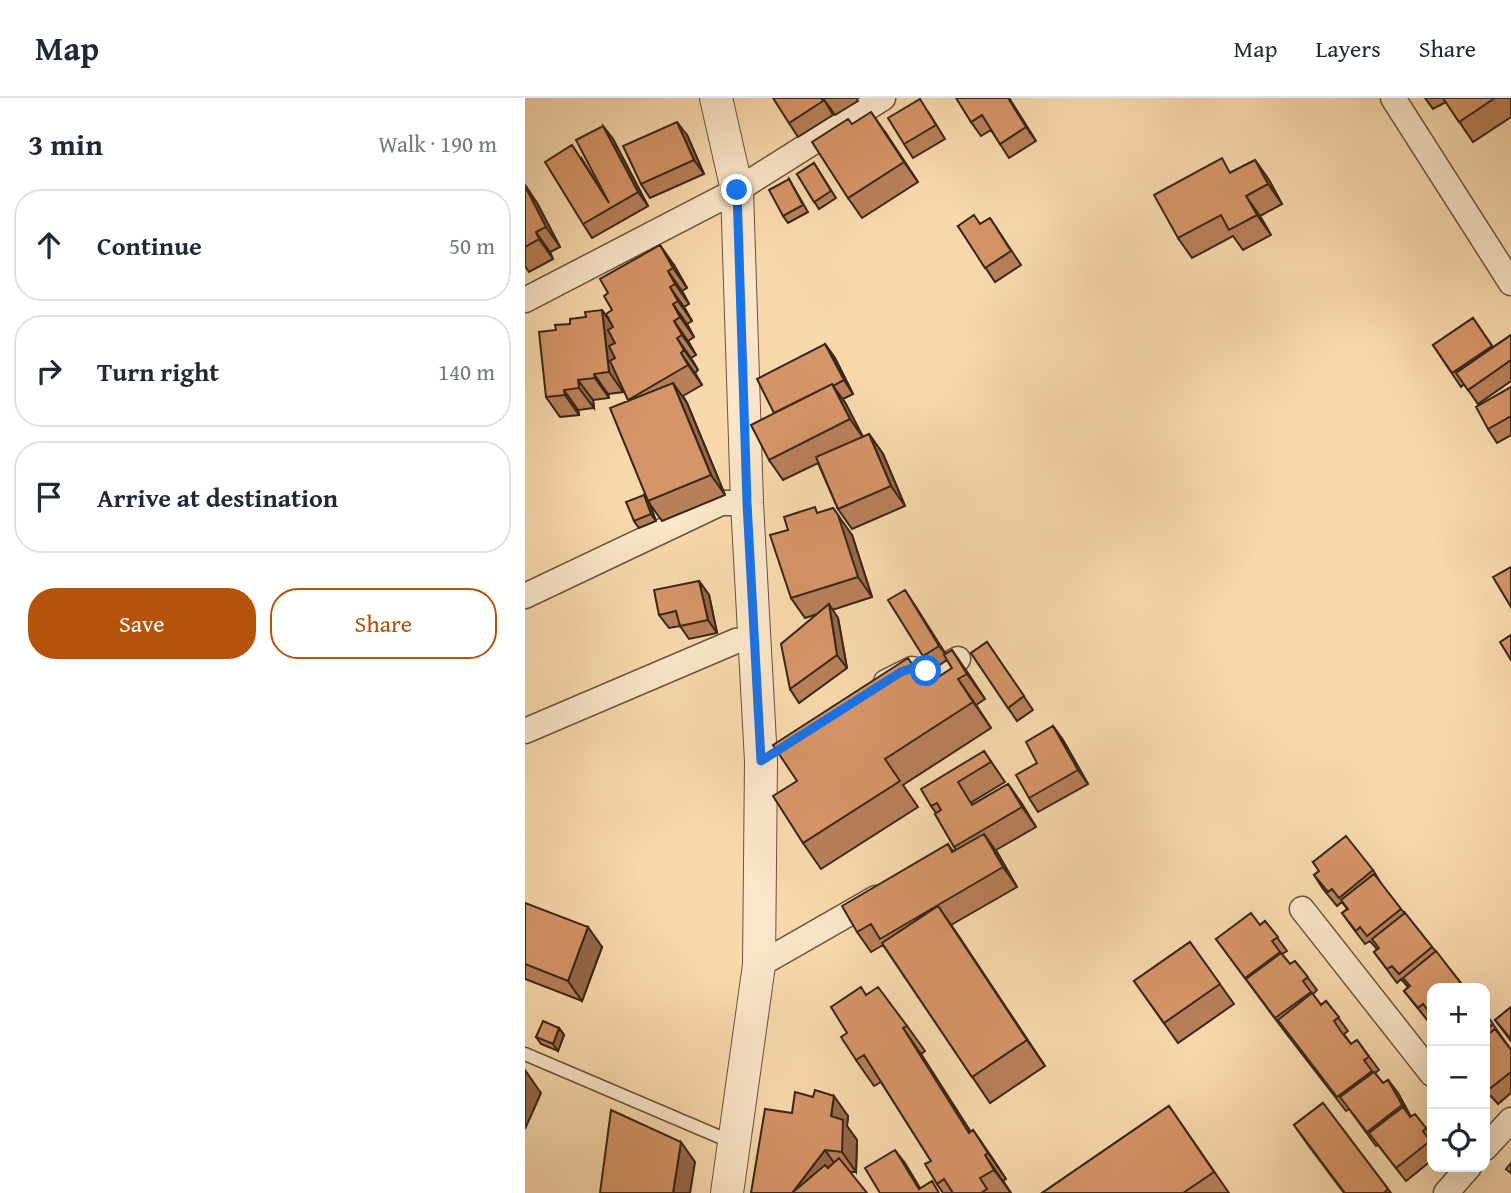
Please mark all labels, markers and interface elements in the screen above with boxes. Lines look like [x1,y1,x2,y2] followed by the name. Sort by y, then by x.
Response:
[35,24,99,72] text: Map
[1234,31,1277,66] text: Map
[1315,31,1381,66] text: Layers
[1419,31,1476,66] text: Share
[28,122,103,166] text: 3 min
[378,127,497,160] text: Walk · 190 m
[721,174,752,205] route end
[30,226,68,264] icon: ahead
[97,226,202,265] text: Continue
[449,229,495,262] text: 50 m
[30,352,68,390] icon: right
[97,352,219,391] text: Turn right
[438,355,495,388] text: 140 m
[30,478,68,516] icon: arrive
[97,478,338,517] text: Arrive at destination
[28,588,256,659] button: Save
[270,588,497,659] button: Share
[910,655,941,686] route start
[1427,983,1490,1172] map controls
[1427,983,1490,1046] button: +
[1427,1046,1490,1109] button: −
[1427,1109,1490,1172] button: locate

